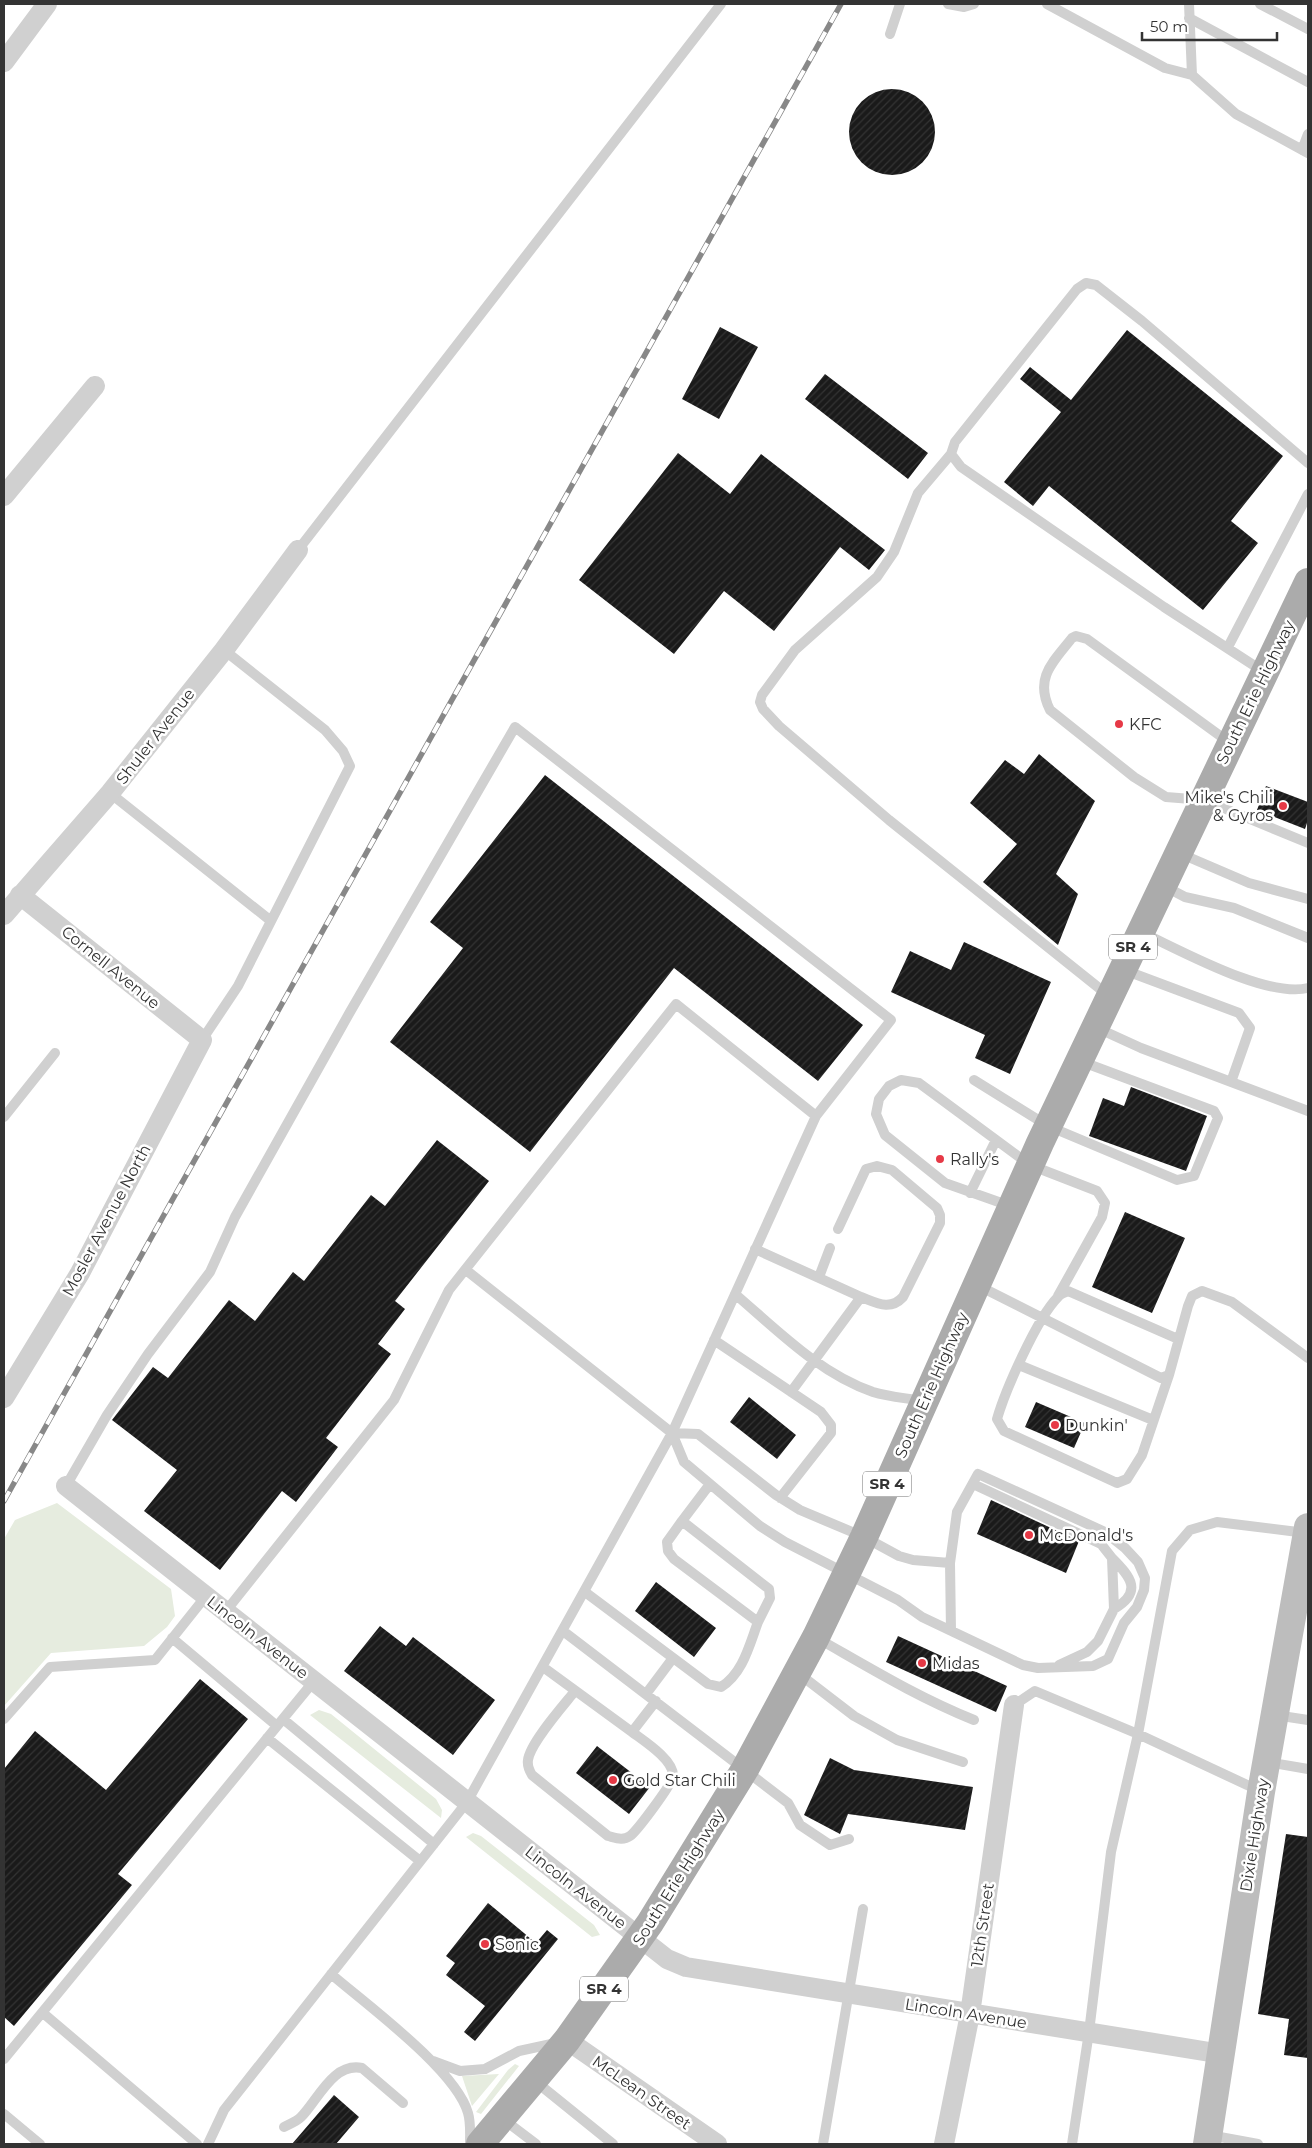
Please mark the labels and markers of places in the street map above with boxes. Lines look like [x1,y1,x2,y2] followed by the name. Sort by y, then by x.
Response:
[1129,715,1162,734] place label: KFC
[1113,718,1125,730] marker: KFC
[1185,788,1273,825] place label: Mike's Chili & Gyros
[1277,800,1289,812] marker: Mike's Chili & Gyros
[950,1150,999,1169] place label: Rally's
[934,1153,946,1165] marker: Rally's
[1065,1416,1128,1435] place label: Dunkin'
[1049,1419,1061,1431] marker: Dunkin'
[1039,1526,1133,1545] place label: McDonald's
[1023,1529,1035,1541] marker: McDonald's
[932,1654,980,1673] place label: Midas
[916,1657,928,1669] marker: Midas
[623,1771,736,1790] place label: Gold Star Chili
[607,1774,619,1786] marker: Gold Star Chili
[495,1935,539,1954] place label: Sonic
[479,1938,491,1950] marker: Sonic

